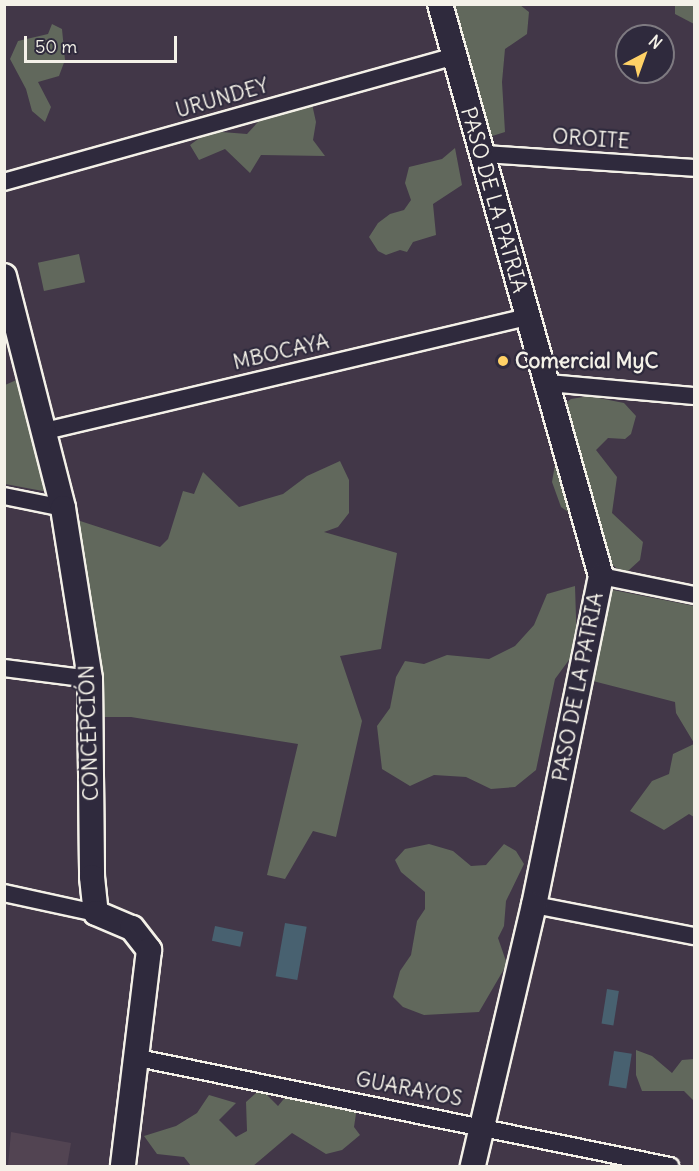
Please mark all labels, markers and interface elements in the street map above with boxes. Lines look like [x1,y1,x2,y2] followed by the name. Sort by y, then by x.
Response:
[27,24,180,62] scale bar
[615,24,675,84] north arrow
[645,31,666,53] text: N
[35,35,77,58] text: 50 m
[173,73,271,123] street label: URUNDEY
[455,104,533,296] street label: PASO DE LA PATRIA
[551,124,631,154] street label: OROITE
[231,329,331,375] street label: MBOCAYA
[515,348,658,374] place label: Comercial MyC
[496,354,510,368] marker: Comercial MyC
[547,590,609,784] street label: PASO DE LA PATRIA
[74,665,104,801] street label: CONCEPCIÓN
[353,1066,465,1112] street label: GUARAYOS

